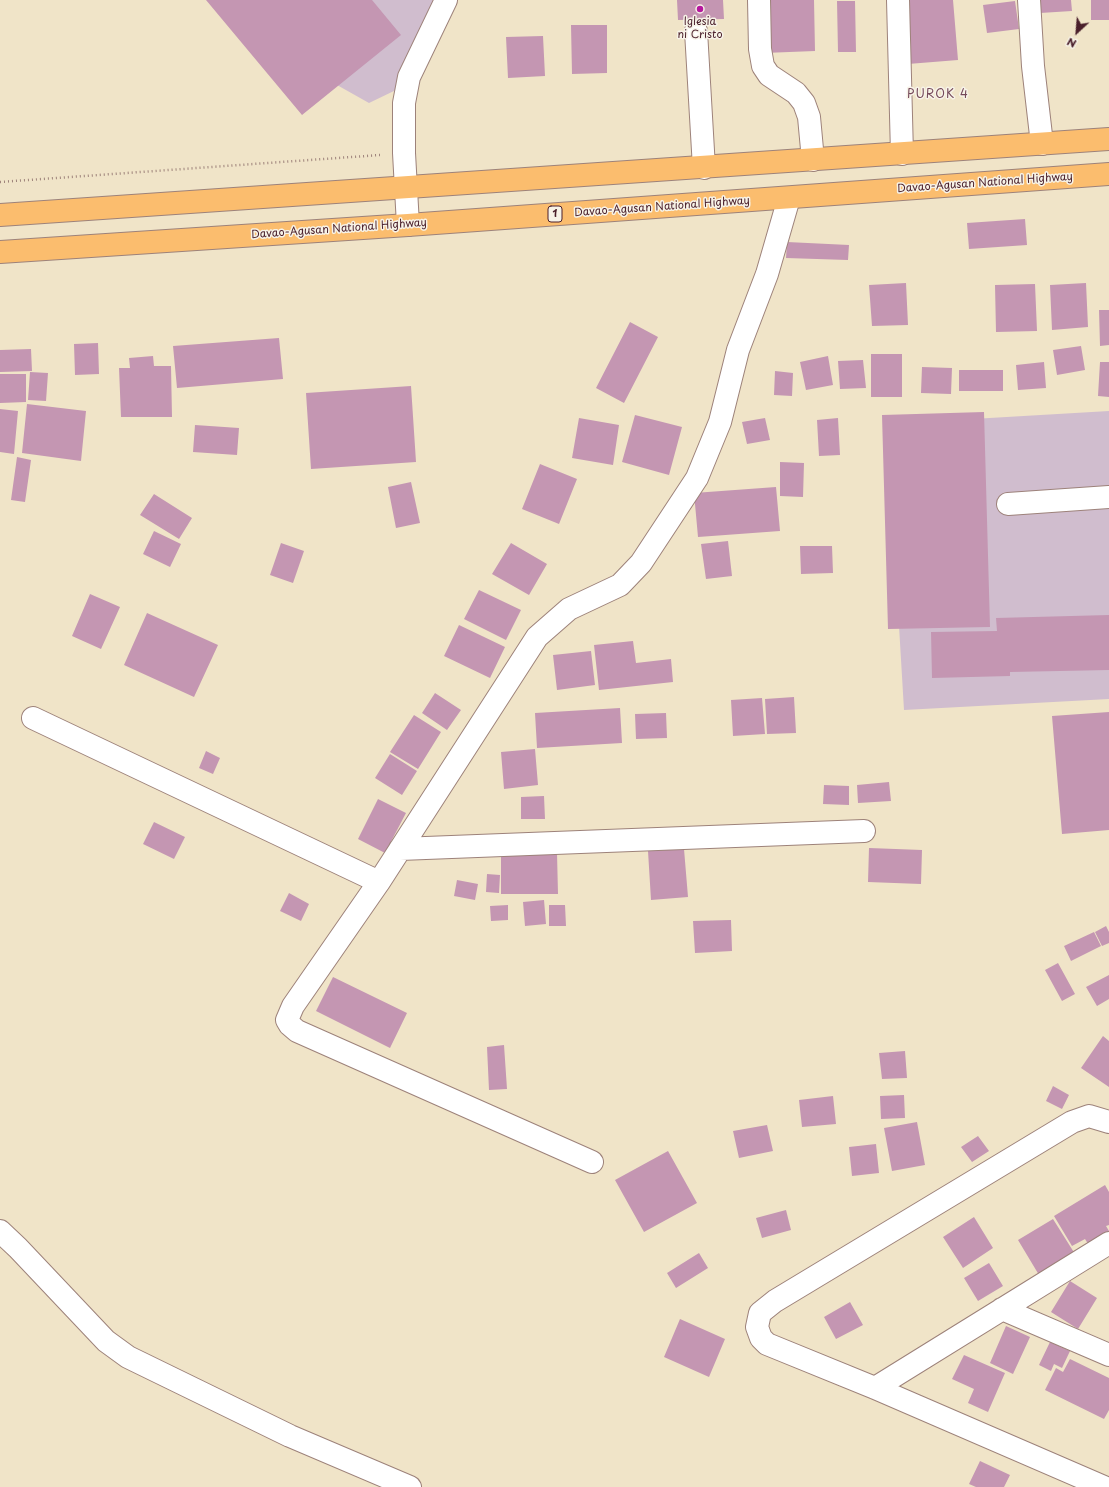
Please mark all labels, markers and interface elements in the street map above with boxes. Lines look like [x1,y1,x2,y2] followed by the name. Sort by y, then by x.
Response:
[695,4,705,14] marker: Iglesia ni Cristo
[1057,12,1097,52] north arrow
[677,15,723,41] place label: Iglesia ni Cristo
[1064,34,1079,53] text: N
[907,88,969,102] district label: PUROK 4
[897,170,1073,196] street label: Davao-Agusan National Highway
[574,194,750,220] street label: Davao-Agusan National Highway
[548,206,562,222] road number: 1
[251,216,427,242] street label: Davao-Agusan National Highway

